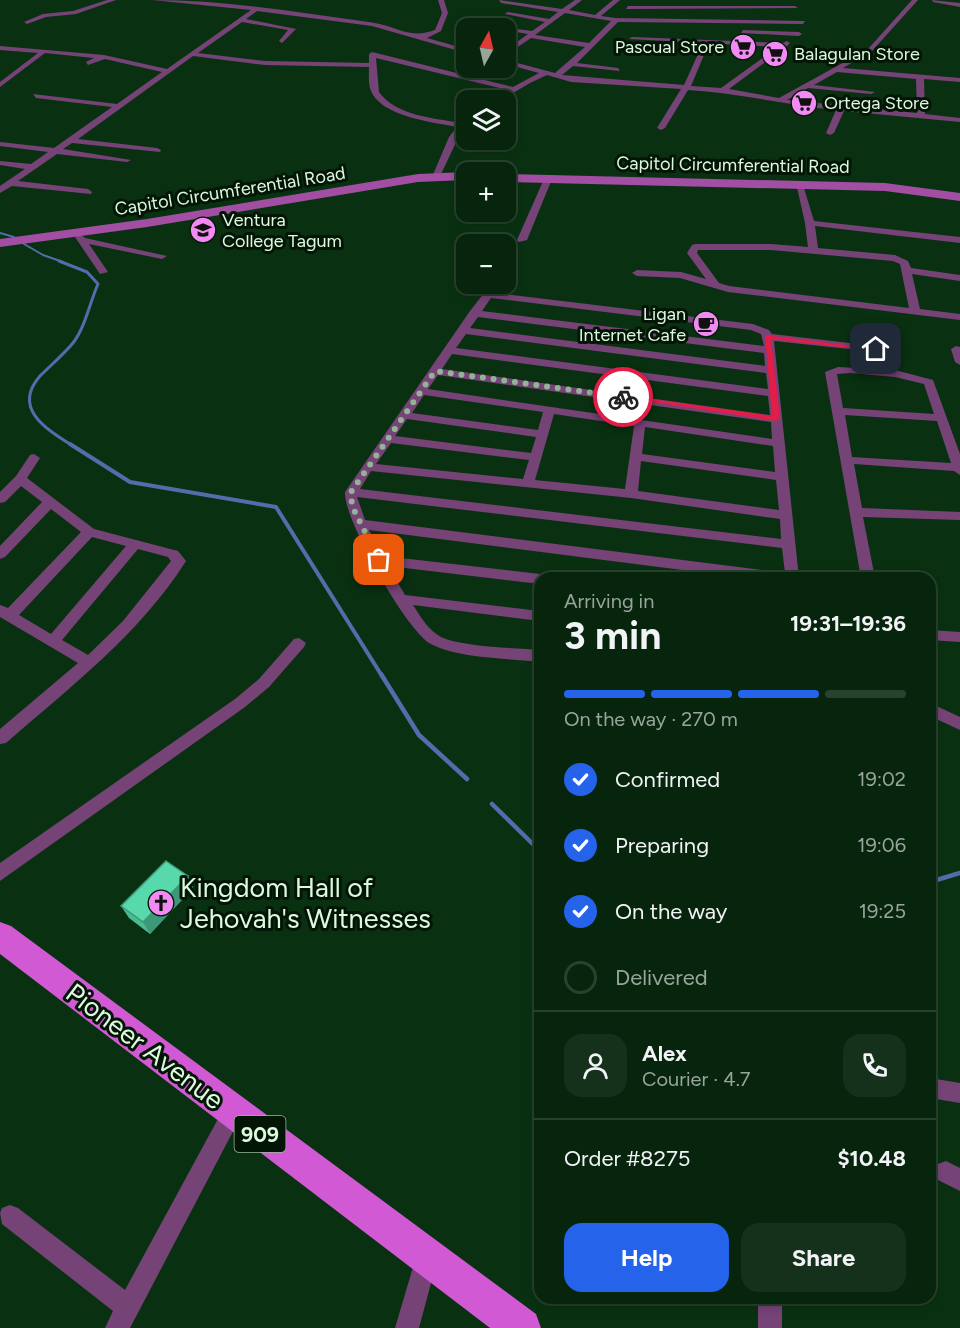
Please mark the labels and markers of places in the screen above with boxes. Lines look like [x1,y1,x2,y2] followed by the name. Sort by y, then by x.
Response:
[728,32,758,62] supermarket icon: Pascual Store
[615,36,724,58] place label: Pascual Store
[760,39,790,69] supermarket icon: Balagulan Store
[794,43,920,65] place label: Balagulan Store
[789,88,819,118] supermarket icon: Ortega Store
[824,92,929,114] place label: Ortega Store
[222,209,342,252] place label: Ventura College Tagum
[188,215,218,245] school or university icon: Ventura College Tagum
[579,303,686,346] place label: Ligan Internet Cafe
[691,309,721,339] cafe icon: Ligan Internet Cafe
[850,323,901,374] pin
[353,534,404,585] pin
[180,871,431,935] place label: Kingdom Hall of Jehovah's Witnesses
[146,888,176,918] church icon: Kingdom Hall of Jehovah's Witnesses

